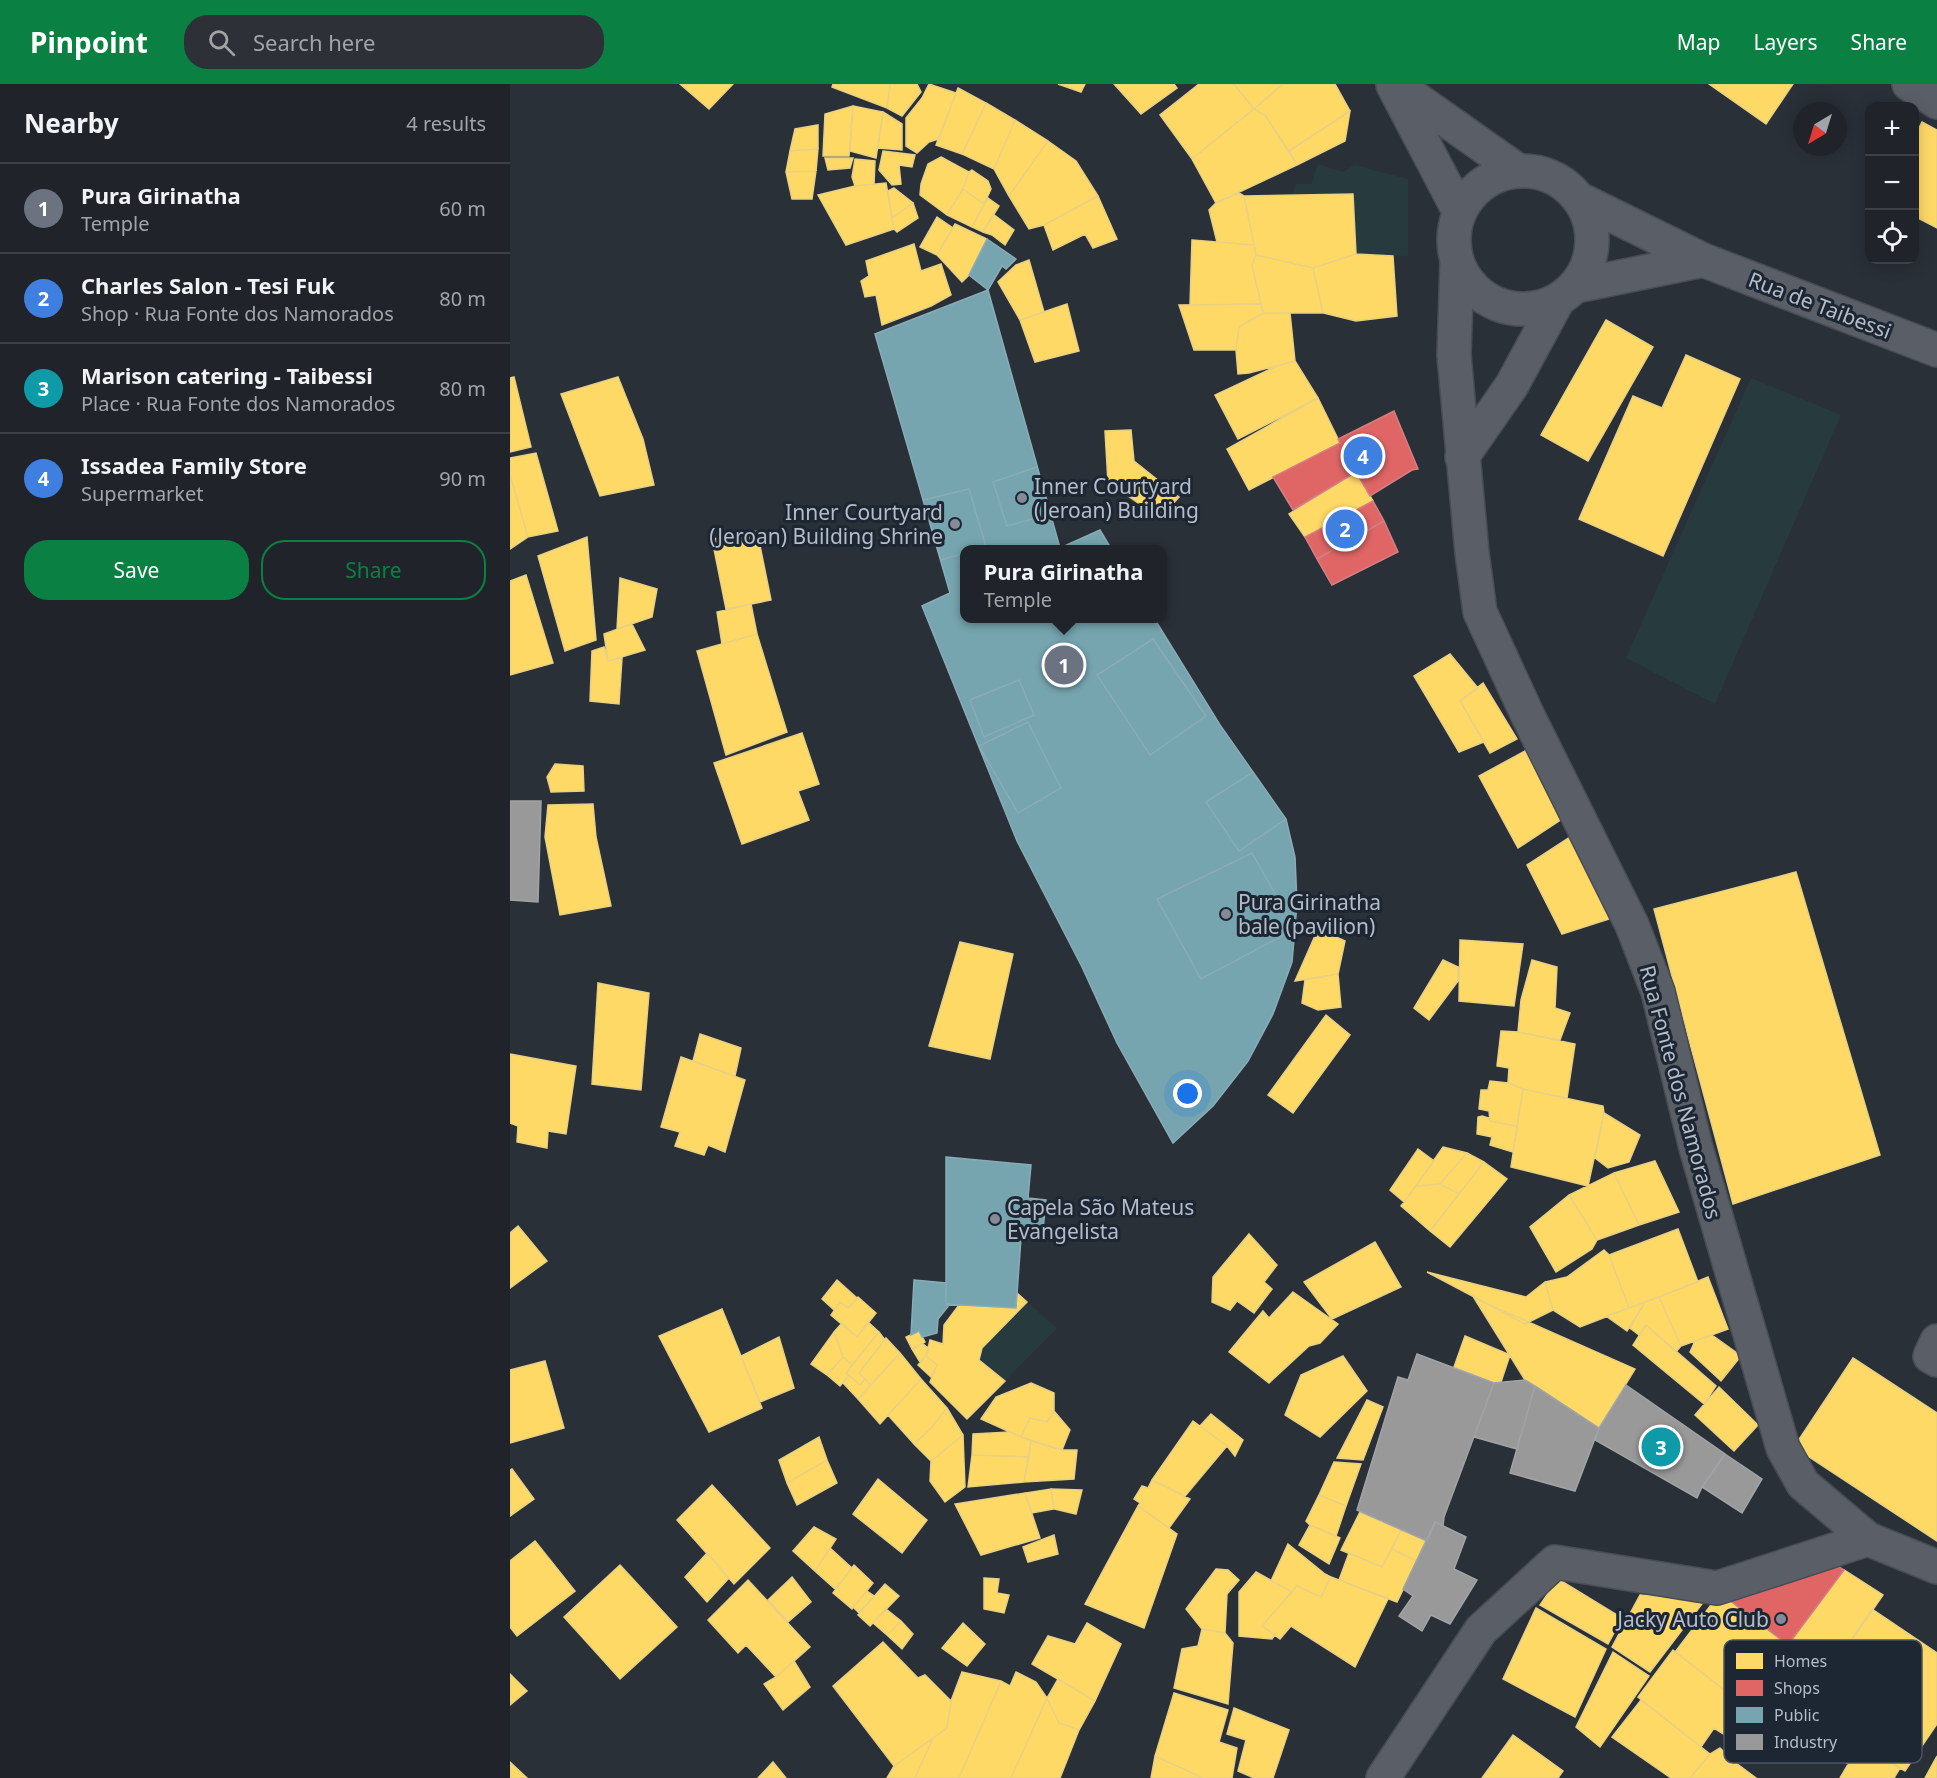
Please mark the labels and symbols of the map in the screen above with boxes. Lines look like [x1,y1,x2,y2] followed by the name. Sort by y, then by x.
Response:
[1793,102,1847,156] north arrow
[1744,265,1896,345] street label: Rua de Taibessi
[1344,434,1382,478] pin: 4
[1034,472,1199,524] place label: Inner Courtyard (Jeroan) Building
[1015,491,1029,505] marker: Inner Courtyard (Jeroan) Building
[709,498,943,550] place label: Inner Courtyard (Jeroan) Building Shrine
[1326,506,1364,552] pin: 2
[948,517,962,531] marker: Inner Courtyard (Jeroan) Building Shrine
[1044,642,1084,688] pin: 1
[1238,888,1381,940] place label: Pura Girinatha bale (pavilion)
[1219,907,1233,921] marker: Pura Girinatha bale (pavilion)
[1634,962,1728,1222] street label: Rua Fonte dos Namorados
[1173,1079,1202,1108] your location
[1007,1193,1194,1245] place label: Capela São Mateus Evangelista
[988,1212,1002,1226] marker: Capela São Mateus Evangelista
[1642,1424,1680,1470] pin: 3
[1615,1605,1769,1633] place label: Jacky Auto Club
[1774,1612,1788,1626] marker: Jacky Auto Club
[1724,1640,1922,1763] legend
[1774,1650,1827,1672] text: Homes
[1774,1677,1820,1699] text: Shops
[1774,1704,1820,1726] text: Public
[1774,1731,1838,1753] text: Industry

